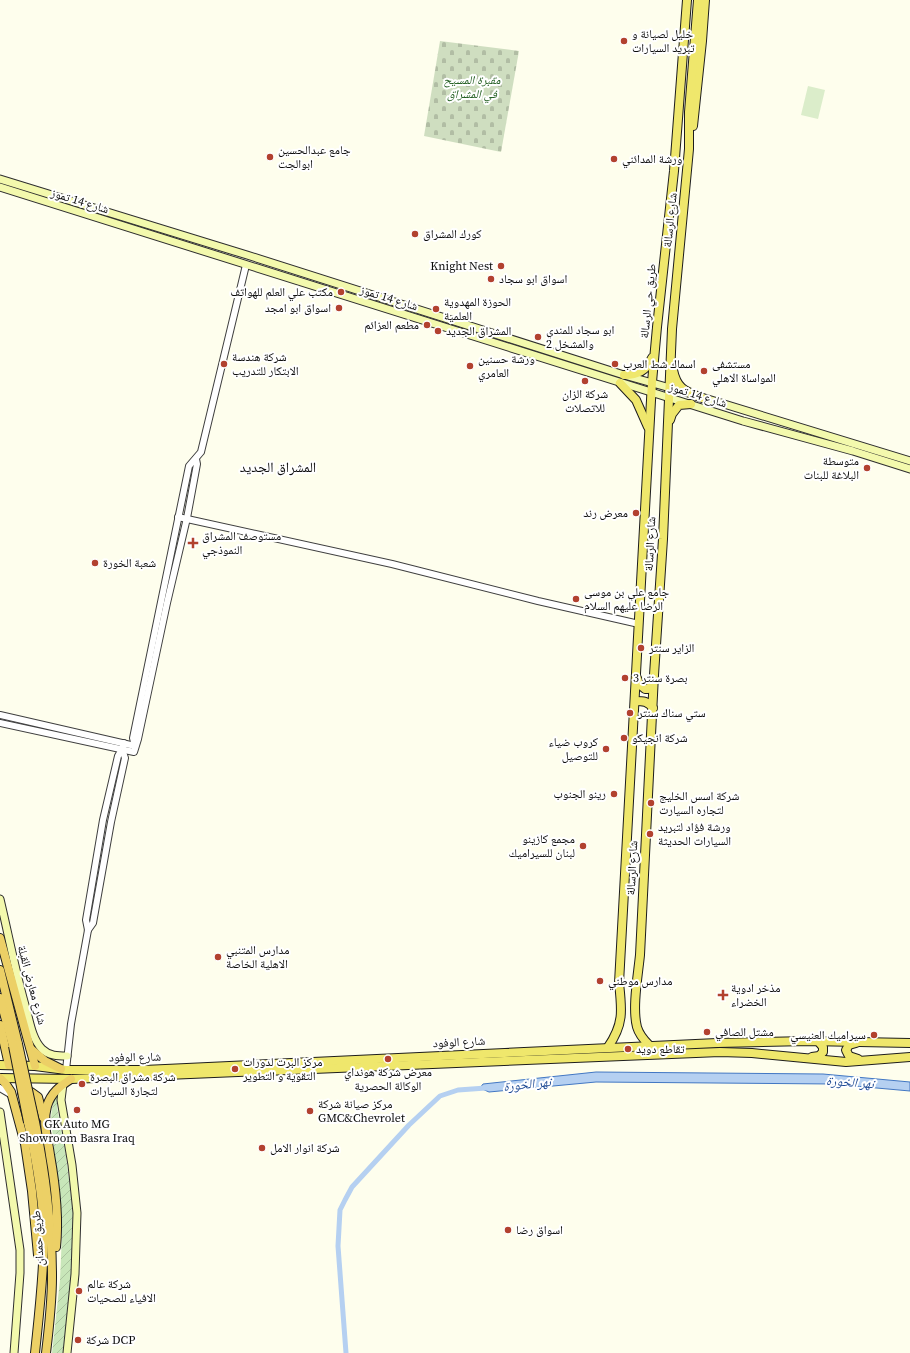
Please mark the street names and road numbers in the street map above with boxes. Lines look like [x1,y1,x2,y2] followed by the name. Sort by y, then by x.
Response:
[48,184,111,217] street label: شارع 14 تموز
[659,192,681,248] street label: شارع الرسالة
[636,263,662,339] street label: طريق حي الرسالة
[357,281,420,314] street label: شارع 14 تموز
[666,378,729,411] street label: شارع 14 تموز
[641,516,659,572] street label: شارع الرسالة
[623,840,641,896] street label: شارع الرسالة
[14,944,50,1027] street label: شارع معارض القبلة
[432,1033,486,1051] street label: شارع الوفود
[109,1049,161,1065] street label: شارع الوفود
[28,1210,48,1266] street label: طريق حمدان

